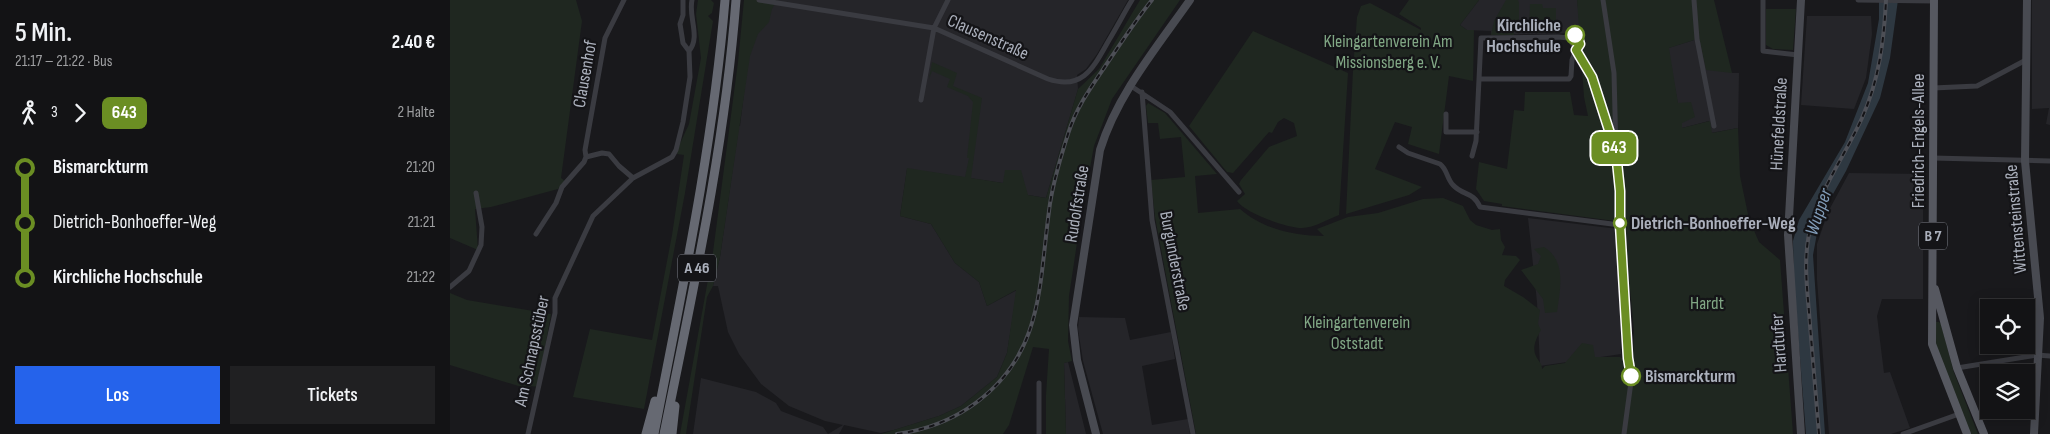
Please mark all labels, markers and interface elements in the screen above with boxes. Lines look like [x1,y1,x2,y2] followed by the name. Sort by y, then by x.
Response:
[944,10,1032,64] street label: Clausenstraße
[1486,15,1561,57] place label: Kirchliche Hochschule
[15,16,72,49] text: 5 Min.
[1565,25,1585,45] marker: Kirchliche Hochschule
[392,31,435,54] text: 2.40 €
[1323,31,1453,73] park label: Kleingartenverein Am Missionsberg e. V.
[569,38,601,109] street label: Clausenhof
[15,52,113,71] text: 21:17 – 21:22 · Bus
[1908,74,1929,208] street label: Friedrich-Engels-Allee
[1766,77,1792,171] street label: Hünefeldstraße
[15,99,43,127] icon: walk
[66,99,94,127] icon: forward
[112,102,137,123] text: 643
[51,103,58,122] text: 3
[397,103,435,122] text: 2 Halte
[1585,132,1643,164] line badge: 643
[1601,137,1627,158] text: 643
[53,156,148,179] text: Bismarckturm
[406,158,435,177] text: 21:20
[1061,164,1093,244] street label: Rudolfstraße
[2001,164,2031,274] street label: Wittensteinstraße
[1800,185,1838,238] water label: Wupper
[1155,210,1195,312] street label: Burgunderstraße
[53,211,216,234] text: Dietrich-Bonhoeffer-Weg
[407,213,435,232] text: 21:21
[1631,213,1796,234] place label: Dietrich-Bonhoeffer-Weg
[1613,216,1627,230] marker: Dietrich-Bonhoeffer-Weg
[1919,222,1947,250] road number: B 7
[678,254,716,282] road number: A 46
[53,266,203,289] text: Kirchliche Hochschule
[407,268,435,287] text: 21:22
[1690,293,1724,314] park label: Hardt
[510,294,554,409] street label: Am Schnapsstüber
[1980,299,2035,419] map controls
[1980,299,2035,354] button: locate
[1304,312,1410,354] park label: Kleingartenverein Oststadt
[1766,313,1792,373] street label: Hardtufer
[1980,364,2035,419] button: layers
[15,366,220,424] button: Los
[230,366,435,424] button: Tickets
[1621,366,1641,386] marker: Bismarckturm
[1645,366,1735,387] place label: Bismarckturm

